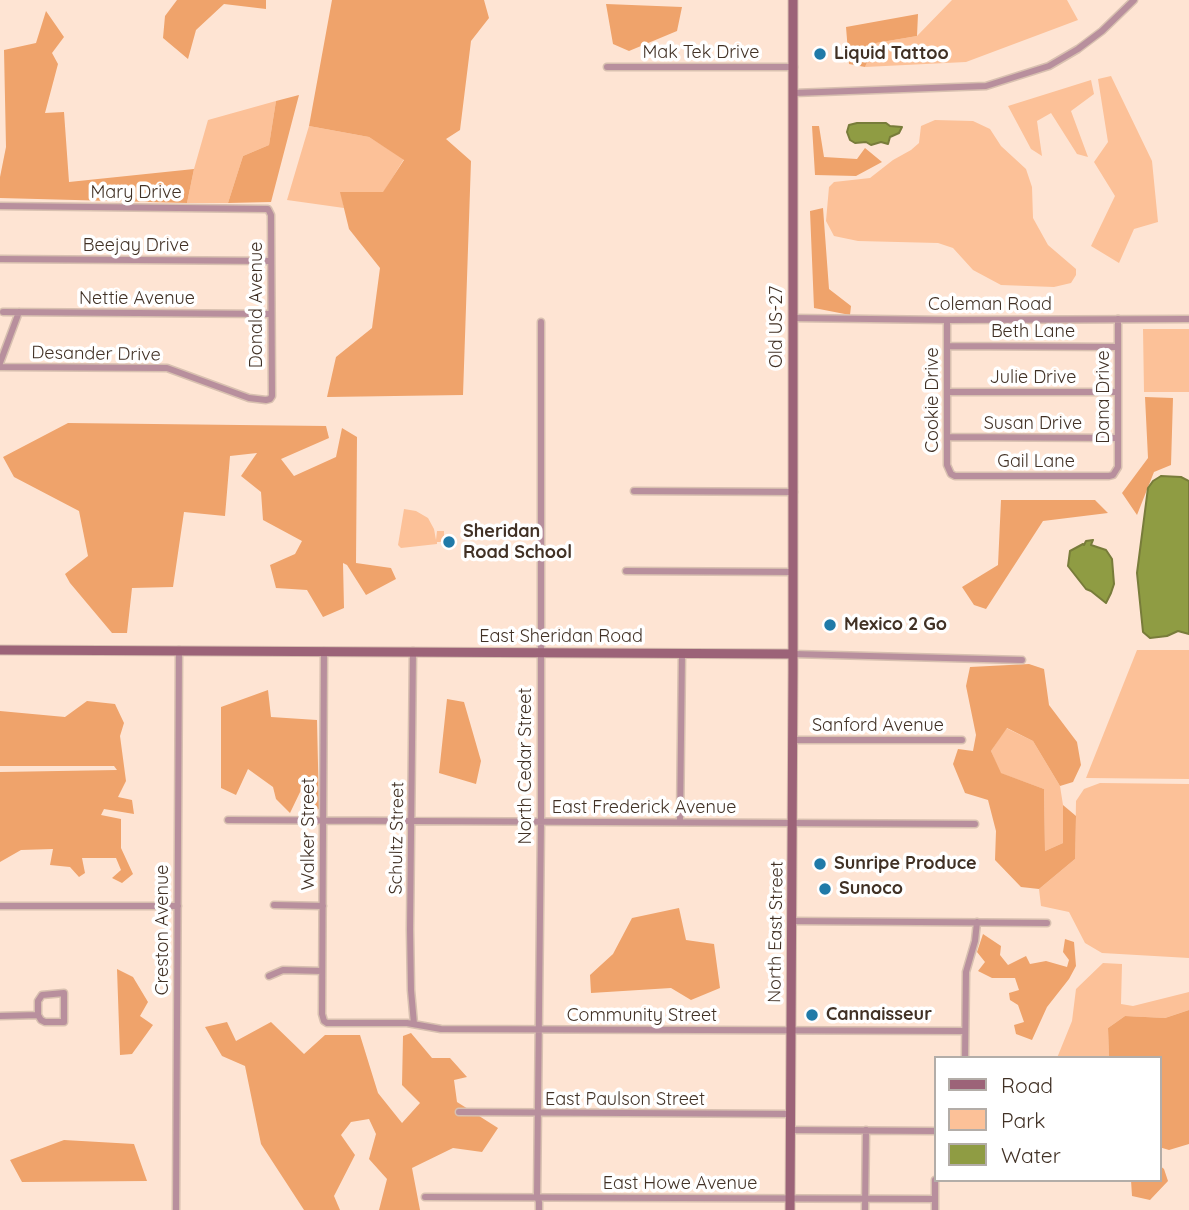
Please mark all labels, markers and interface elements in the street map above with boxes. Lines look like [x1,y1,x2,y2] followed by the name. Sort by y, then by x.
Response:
[642,42,760,64] street label: Mak Tek Drive
[834,43,949,65] place label: Liquid Tattoo
[812,46,828,62] marker: Liquid Tattoo
[90,182,182,204] street label: Mary Drive
[83,235,189,257] street label: Beejay Drive
[246,242,268,368] street label: Donald Avenue
[766,286,788,368] street label: Old US-27
[79,288,195,310] street label: Nettie Avenue
[928,294,1052,316] street label: Coleman Road
[991,321,1075,343] street label: Beth Lane
[31,342,161,366] street label: Desander Drive
[922,347,944,453] street label: Cookie Drive
[1093,350,1115,444] street label: Dana Drive
[990,367,1076,389] street label: Julie Drive
[984,413,1082,435] street label: Susan Drive
[997,451,1075,473] street label: Gail Lane
[463,521,572,564] place label: Sheridan Road School
[441,534,457,550] marker: Sheridan Road School
[844,614,947,636] place label: Mexico 2 Go
[822,617,838,633] marker: Mexico 2 Go
[479,626,643,648] street label: East Sheridan Road
[515,688,537,844] street label: North Cedar Street
[812,715,944,737] street label: Sanford Avenue
[298,778,320,890] street label: Walker Street
[385,781,409,895] street label: Schultz Street
[552,797,736,819] street label: East Frederick Avenue
[834,853,977,875] place label: Sunripe Produce
[812,856,828,872] marker: Sunripe Produce
[764,861,788,1003] street label: North East Street
[152,865,174,995] street label: Creston Avenue
[839,878,903,900] place label: Sunoco
[817,881,833,897] marker: Sunoco
[826,1004,932,1026] place label: Cannaisseur
[567,1005,717,1027] street label: Community Street
[804,1007,820,1023] marker: Cannaisseur
[934,1056,1161,1182] legend
[1001,1072,1053,1098] text: Road
[545,1089,705,1111] street label: East Paulson Street
[1001,1107,1045,1133] text: Park
[1001,1142,1061,1168] text: Water
[603,1173,757,1195] street label: East Howe Avenue

